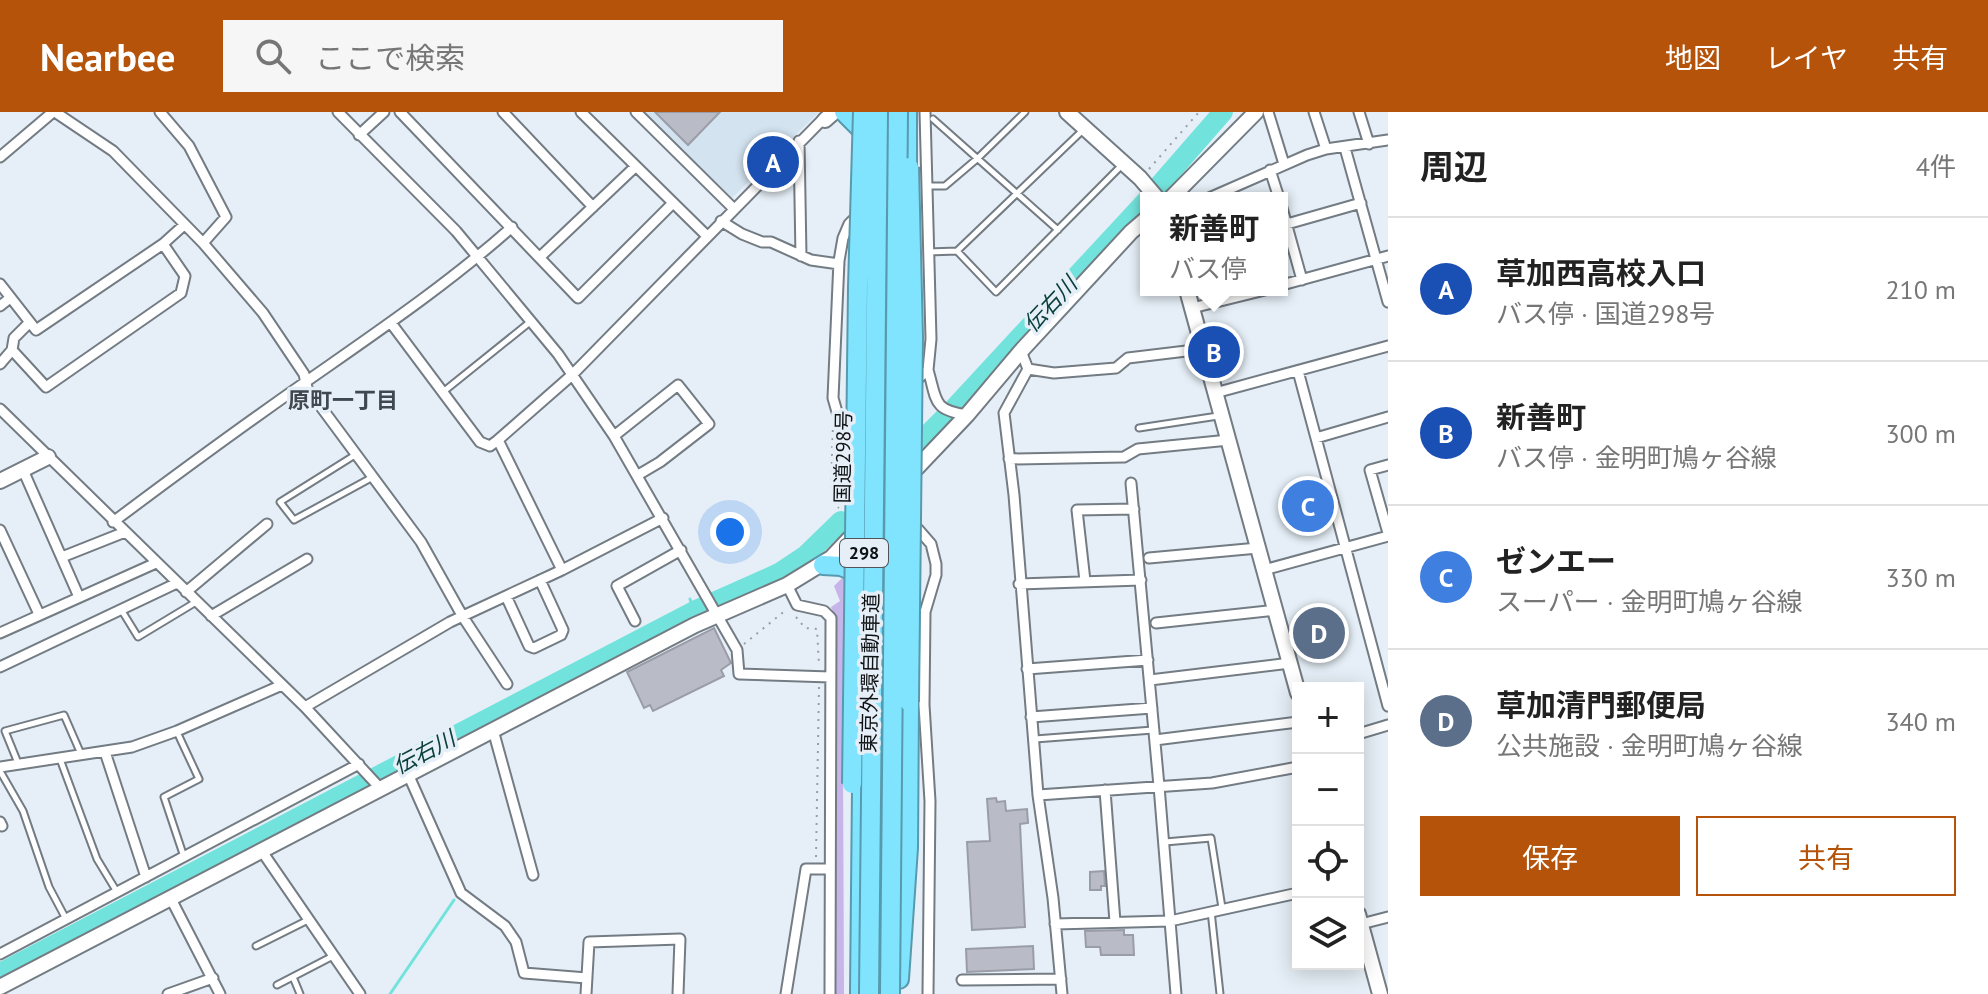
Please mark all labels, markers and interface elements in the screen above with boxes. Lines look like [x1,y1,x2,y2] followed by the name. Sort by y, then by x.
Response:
[223,20,783,92] search box
[40,32,175,81] text: Nearbee
[251,34,295,78] icon: search
[315,38,465,77] text: ここで検索
[1665,39,1721,76] text: 地図
[1765,39,1848,76] text: レイヤ
[1892,39,1948,76] text: 共有
[747,132,799,192] pin: A
[1420,144,1488,188] text: 周辺
[1916,150,1956,183] text: 4件
[1140,192,1288,296] popup
[1169,208,1259,247] text: 新善町
[1169,252,1247,285] text: バス停
[1496,253,1706,292] text: 草加西高校入口
[1017,269,1084,338] water label: 伝右川
[1438,273,1454,306] text: A
[1885,273,1956,306] text: 210 m
[1496,297,1715,330] text: バス停 · 国道298号
[1188,322,1240,382] pin: B
[288,386,398,414] district label: 原町一丁目
[1496,397,1586,436] text: 新善町
[829,410,857,504] street label: 国道298号
[1438,417,1454,450] text: B
[1885,417,1956,450] text: 300 m
[1496,441,1777,474] text: バス停 · 金明町鳩ヶ谷線
[1282,476,1334,536] pin: C
[710,512,750,552] your location
[840,539,888,567] road number: 298
[1496,541,1616,580] text: ゼンエー
[1439,561,1453,594] text: C
[1885,561,1956,594] text: 330 m
[1496,585,1803,618] text: スーパー · 金明町鳩ヶ谷線
[856,593,884,753] street label: 東京外環自動車道
[1293,603,1345,663] pin: D
[1292,682,1364,970] map controls
[1292,682,1364,754] button: +
[1496,685,1706,724] text: 草加清門郵便局
[1438,705,1454,738] text: D
[1885,705,1956,738] text: 340 m
[388,723,461,780] water label: 伝右川
[1496,729,1803,762] text: 公共施設 · 金明町鳩ヶ谷線
[1292,754,1364,826] button: −
[1420,816,1680,896] button: 保存
[1696,816,1956,896] button: 共有
[1292,826,1364,898] button: locate
[1292,898,1364,970] button: layers

